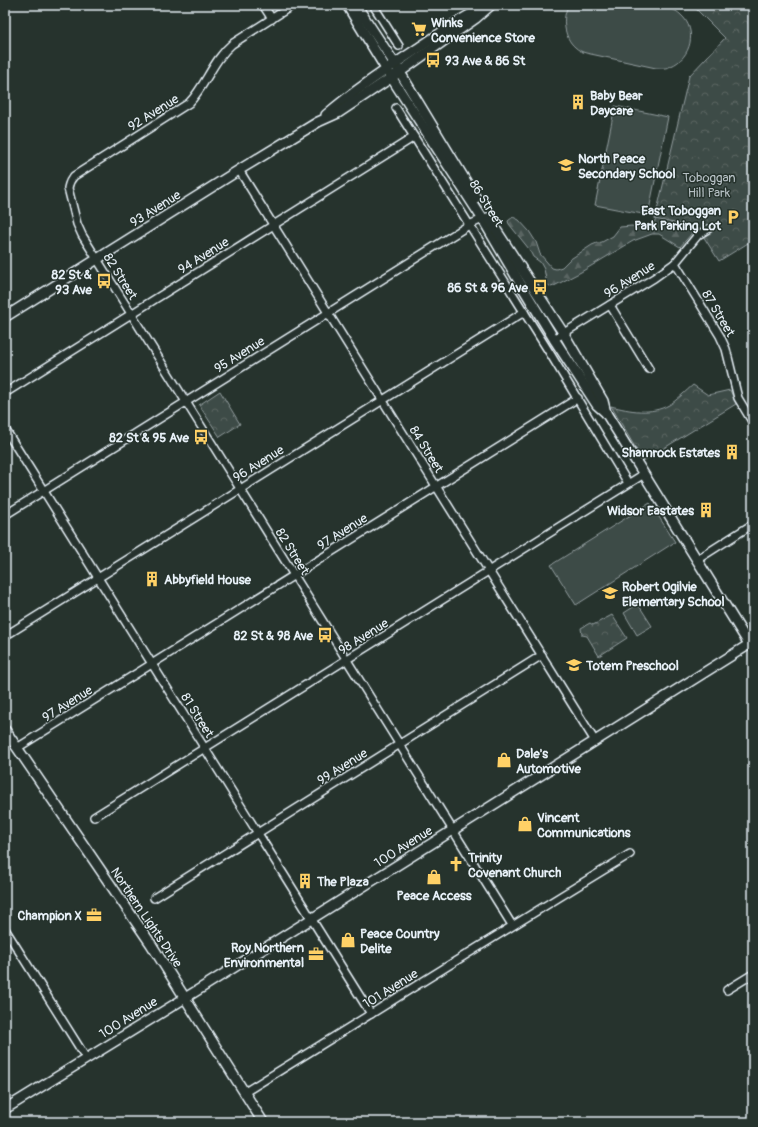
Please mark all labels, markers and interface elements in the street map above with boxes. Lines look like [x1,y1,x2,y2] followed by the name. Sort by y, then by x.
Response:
[431,15,535,46] place label: Winks Convenience Store
[410,20,428,38] supermarket icon: Winks Convenience Store
[424,51,442,69] bus stop icon: 93 Ave & 86 St
[445,53,526,69] place label: 93 Ave & 86 St
[590,88,643,119] place label: Baby Bear Daycare
[125,91,182,135] street label: 92 Avenue
[569,93,587,111] building icon: Baby Bear Daycare
[578,151,676,182] place label: North Peace Secondary School
[557,156,575,174] school or university icon: North Peace Secondary School
[682,170,736,201] park label: Toboggan Hill Park
[466,177,507,231] street label: 86 Street
[127,187,184,231] street label: 93 Avenue
[634,203,722,234] place label: East Toboggan Park Parking Lot
[724,208,742,226] parking icon: East Toboggan Park Parking Lot
[175,234,232,278] street label: 94 Avenue
[100,250,141,303] street label: 82 Street
[601,258,658,302] street label: 96 Avenue
[52,267,93,298] place label: 82 St & 93 Ave
[95,272,113,290] bus stop icon: 82 St & 93 Ave
[531,278,549,296] bus stop icon: 86 St & 96 Ave
[447,280,529,296] place label: 86 St & 96 Ave
[698,287,739,340] street label: 87 Street
[211,333,268,377] street label: 95 Avenue
[406,423,447,477] street label: 84 Street
[192,428,210,446] bus stop icon: 82 St & 95 Ave
[109,430,190,446] place label: 82 St & 95 Ave
[230,442,287,486] street label: 96 Avenue
[723,443,741,461] building icon: Shamrock Estates
[622,445,720,461] place label: Shamrock Estates
[697,501,715,519] building icon: Widsor Eastates
[607,503,694,519] place label: Widsor Eastates
[314,510,371,554] street label: 97 Avenue
[272,525,313,578] street label: 82 Street
[143,570,161,588] building icon: Abbyfield House
[164,572,252,588] place label: Abbyfield House
[622,579,725,610] place label: Robert Ogilvie Elementary School
[601,584,619,602] school or university icon: Robert Ogilvie Elementary School
[336,615,392,658] street label: 98 Avenue
[316,626,334,644] bus stop icon: 82 St & 98 Ave
[234,628,314,644] place label: 82 St & 98 Ave
[565,656,583,674] school or university icon: Totem Preschool
[585,658,679,674] place label: Totem Preschool
[39,682,96,726] street label: 97 Avenue
[177,690,218,741] street label: 81 Street
[314,745,371,789] street label: 99 Avenue
[516,746,582,777] place label: Dale's Automotive
[495,751,513,769] shop icon: Dale's Automotive
[537,810,631,841] place label: Vincent Communications
[516,815,534,833] shop icon: Vincent Communications
[371,822,436,871] street label: 100 Avenue
[467,850,561,881] place label: Trinity Covenant Church
[447,855,465,873] church icon: Trinity Covenant Church
[107,865,186,971] street label: Northern Lights Drive
[425,868,443,886] shop icon: Peace Access
[296,872,314,890] building icon: The Plaza
[316,874,369,890] place label: The Plaza
[396,888,472,904] place label: Peace Access
[85,906,103,924] office icon: Champion X
[17,908,82,924] place label: Champion X
[360,926,440,957] place label: Peace Country Delite
[339,931,357,949] shop icon: Peace Country Delite
[224,940,305,971] place label: Roy Northern Environmental
[307,945,325,963] office icon: Roy Northern Environmental
[360,965,421,1012] street label: 101 Avenue
[96,993,161,1042] street label: 100 Avenue

